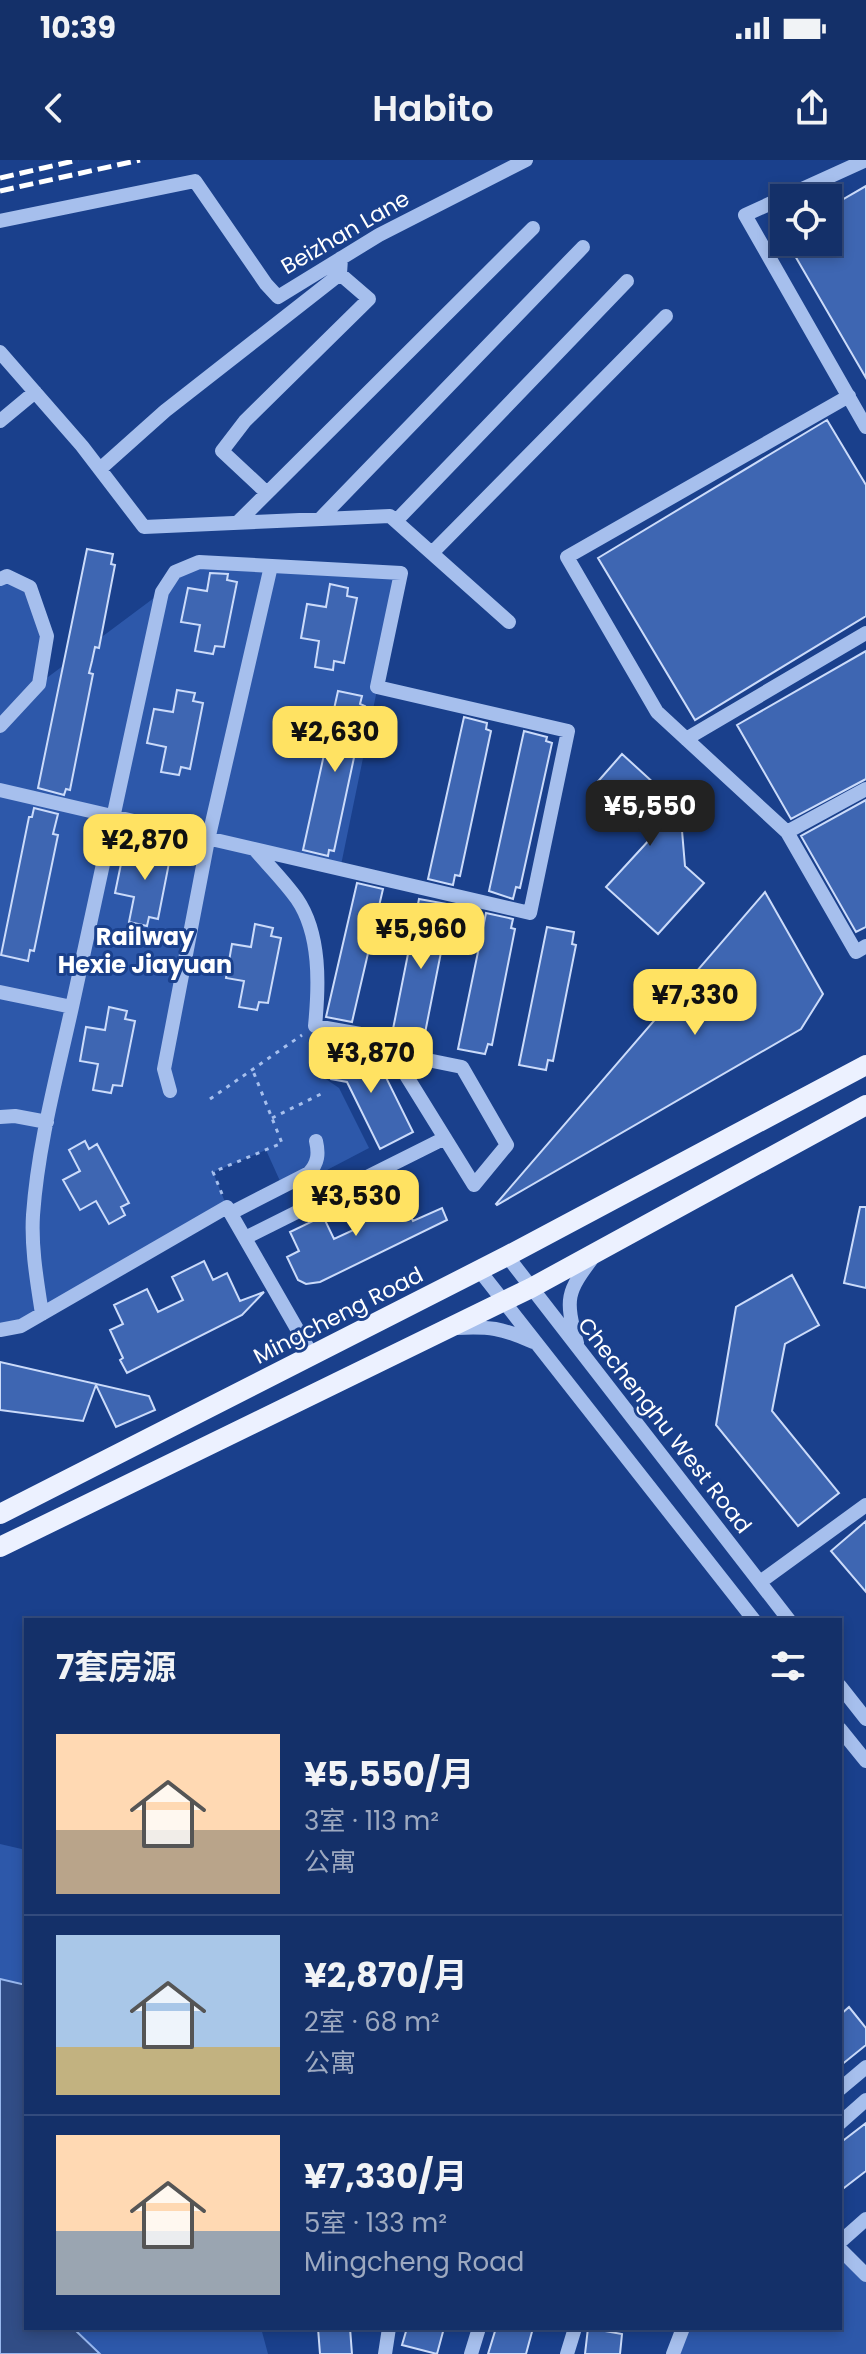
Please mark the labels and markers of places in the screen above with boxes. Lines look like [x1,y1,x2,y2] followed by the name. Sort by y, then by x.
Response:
[270,706,400,774] pin: ¥2,630
[585,780,715,848] pin: ¥5,550
[80,814,210,882] pin: ¥2,870
[356,903,486,971] pin: ¥5,960
[630,969,760,1037] pin: ¥7,330
[306,1027,436,1095] pin: ¥3,870
[291,1170,421,1238] pin: ¥3,530

